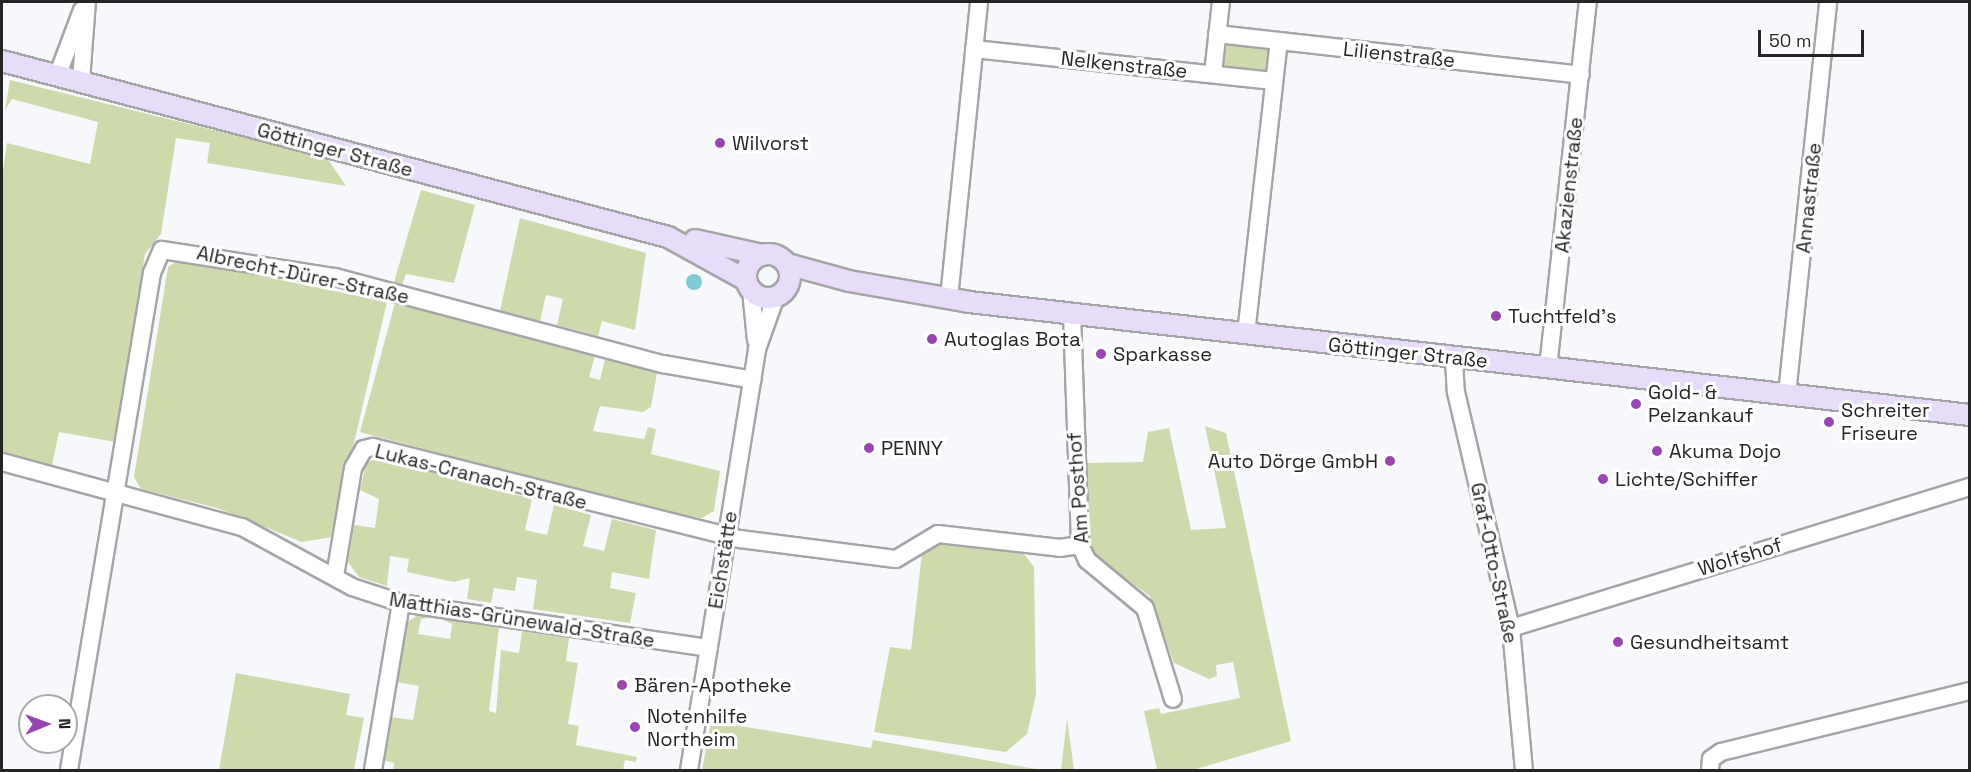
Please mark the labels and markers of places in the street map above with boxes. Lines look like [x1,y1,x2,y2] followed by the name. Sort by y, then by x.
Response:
[732,131,809,155] place label: Wilvorst
[713,136,727,150] marker: Wilvorst
[1508,304,1616,328] place label: Tuchtfeld's
[1489,309,1503,323] marker: Tuchtfeld's
[944,327,1081,351] place label: Autoglas Bota
[925,332,939,346] marker: Autoglas Bota
[1113,342,1212,366] place label: Sparkasse
[1094,347,1108,361] marker: Sparkasse
[1648,380,1753,427] place label: Gold- & Pelzankauf
[1629,397,1643,411] marker: Gold- & Pelzankauf
[1841,398,1930,445] place label: Schreiter Friseure
[1822,415,1836,429] marker: Schreiter Friseure
[881,436,943,460] place label: PENNY
[1669,439,1781,463] place label: Akuma Dojo
[862,441,876,455] marker: PENNY
[1650,444,1664,458] marker: Akuma Dojo
[1208,449,1378,473] place label: Auto Dörge GmbH
[1383,454,1397,468] marker: Auto Dörge GmbH
[1615,467,1758,491] place label: Lichte/Schiffer
[1596,472,1610,486] marker: Lichte/Schiffer
[1630,630,1789,654] place label: Gesundheitsamt
[1611,635,1625,649] marker: Gesundheitsamt
[634,673,792,697] place label: Bären-Apotheke
[615,678,629,692] marker: Bären-Apotheke
[647,704,747,751] place label: Notenhilfe Northeim
[628,720,642,734] marker: Notenhilfe Northeim

